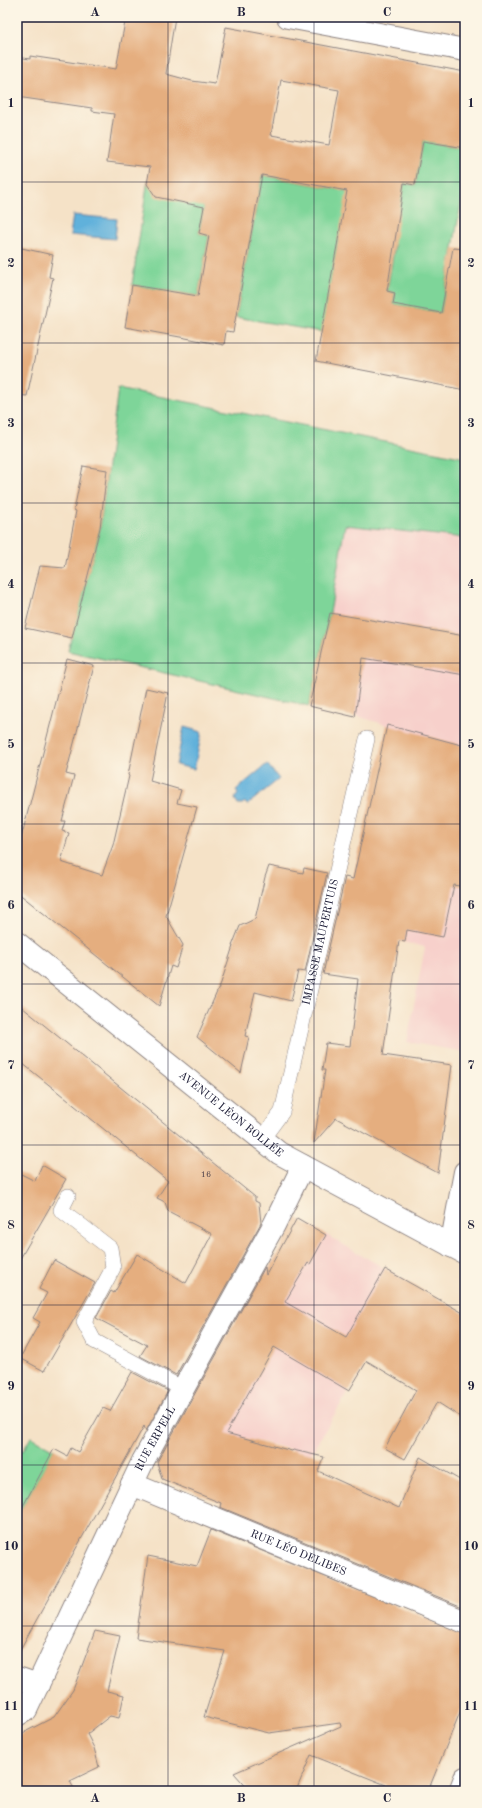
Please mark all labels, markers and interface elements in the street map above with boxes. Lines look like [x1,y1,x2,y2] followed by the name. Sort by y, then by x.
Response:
[90,6,100,19] text: A
[236,6,246,19] text: B
[383,6,391,19] text: C
[7,97,15,110] text: 1
[467,97,475,110] text: 1
[7,257,15,270] text: 2
[467,257,475,270] text: 2
[7,417,15,430] text: 3
[467,417,475,430] text: 3
[7,578,15,591] text: 4
[467,578,475,591] text: 4
[7,738,15,751] text: 5
[467,738,475,751] text: 5
[301,878,340,1006] street label: IMPASSE MAUPERTUIS
[7,899,15,912] text: 6
[467,899,475,912] text: 6
[7,1059,15,1072] text: 7
[467,1059,475,1072] text: 7
[177,1069,285,1159] street label: AVENUE LÉON BOLLÉE
[201,1170,211,1179] house number: 16
[7,1219,15,1232] text: 8
[467,1219,475,1232] text: 8
[7,1380,15,1393] text: 9
[467,1380,475,1393] text: 9
[134,1404,178,1473] street label: RUE ERPELL
[249,1528,348,1578] street label: RUE LÉO DELIBES
[3,1540,19,1553] text: 10
[463,1540,479,1553] text: 10
[3,1700,19,1713] text: 11
[463,1700,479,1713] text: 11
[90,1792,100,1805] text: A
[236,1792,246,1805] text: B
[383,1792,391,1805] text: C

